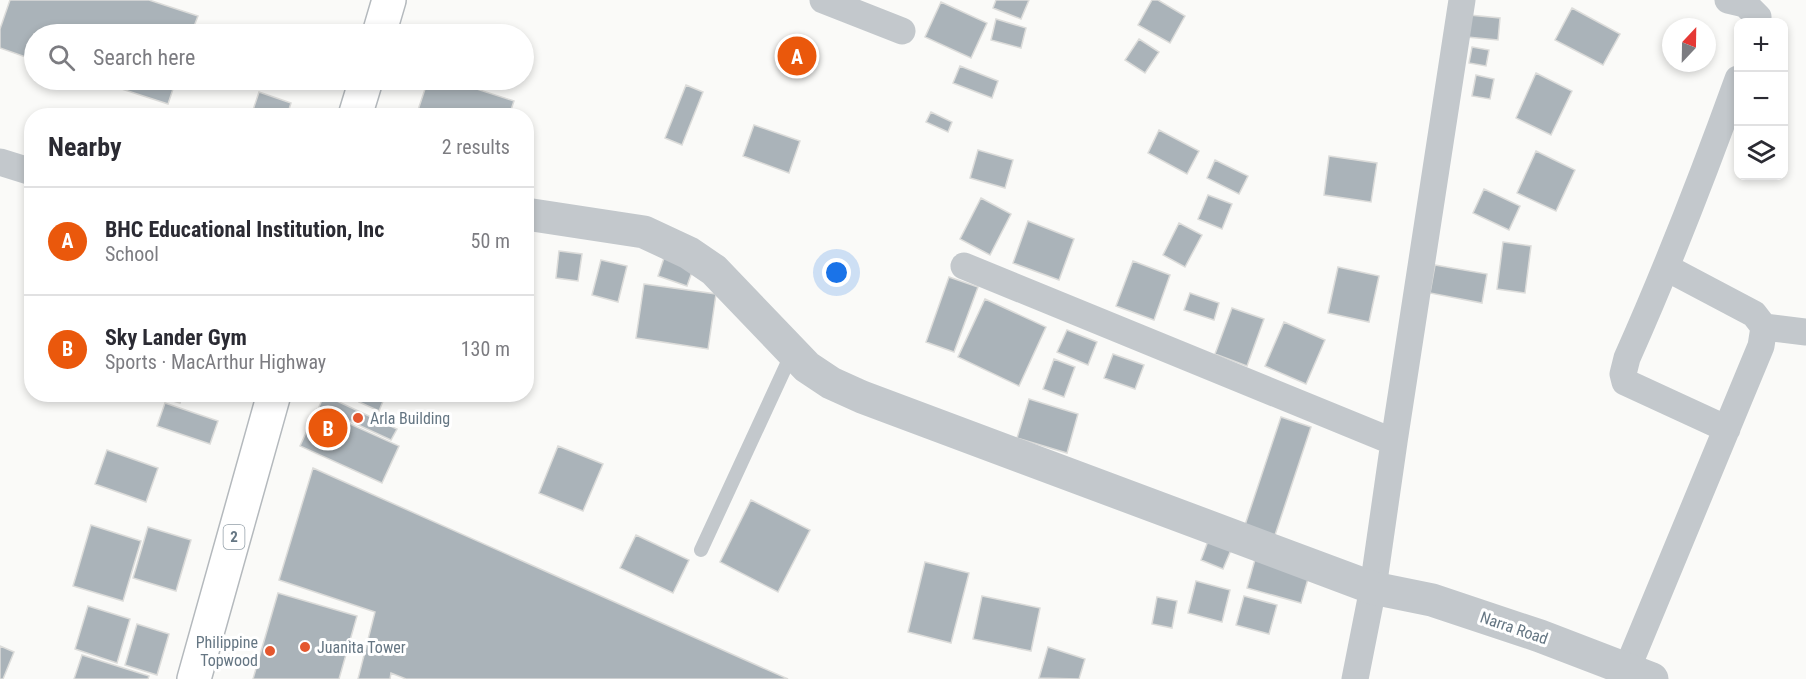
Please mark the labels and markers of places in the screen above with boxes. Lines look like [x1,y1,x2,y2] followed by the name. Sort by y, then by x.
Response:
[778,34,816,78] pin: A
[308,406,348,450] pin: B
[370,409,450,428] place label: Arla Building
[351,411,365,425] marker: Arla Building
[196,633,258,670] place label: Philippine Topwood
[317,638,406,657] place label: Juanita Tower
[298,640,312,654] marker: Juanita Tower
[263,644,277,658] marker: Philippine Topwood

